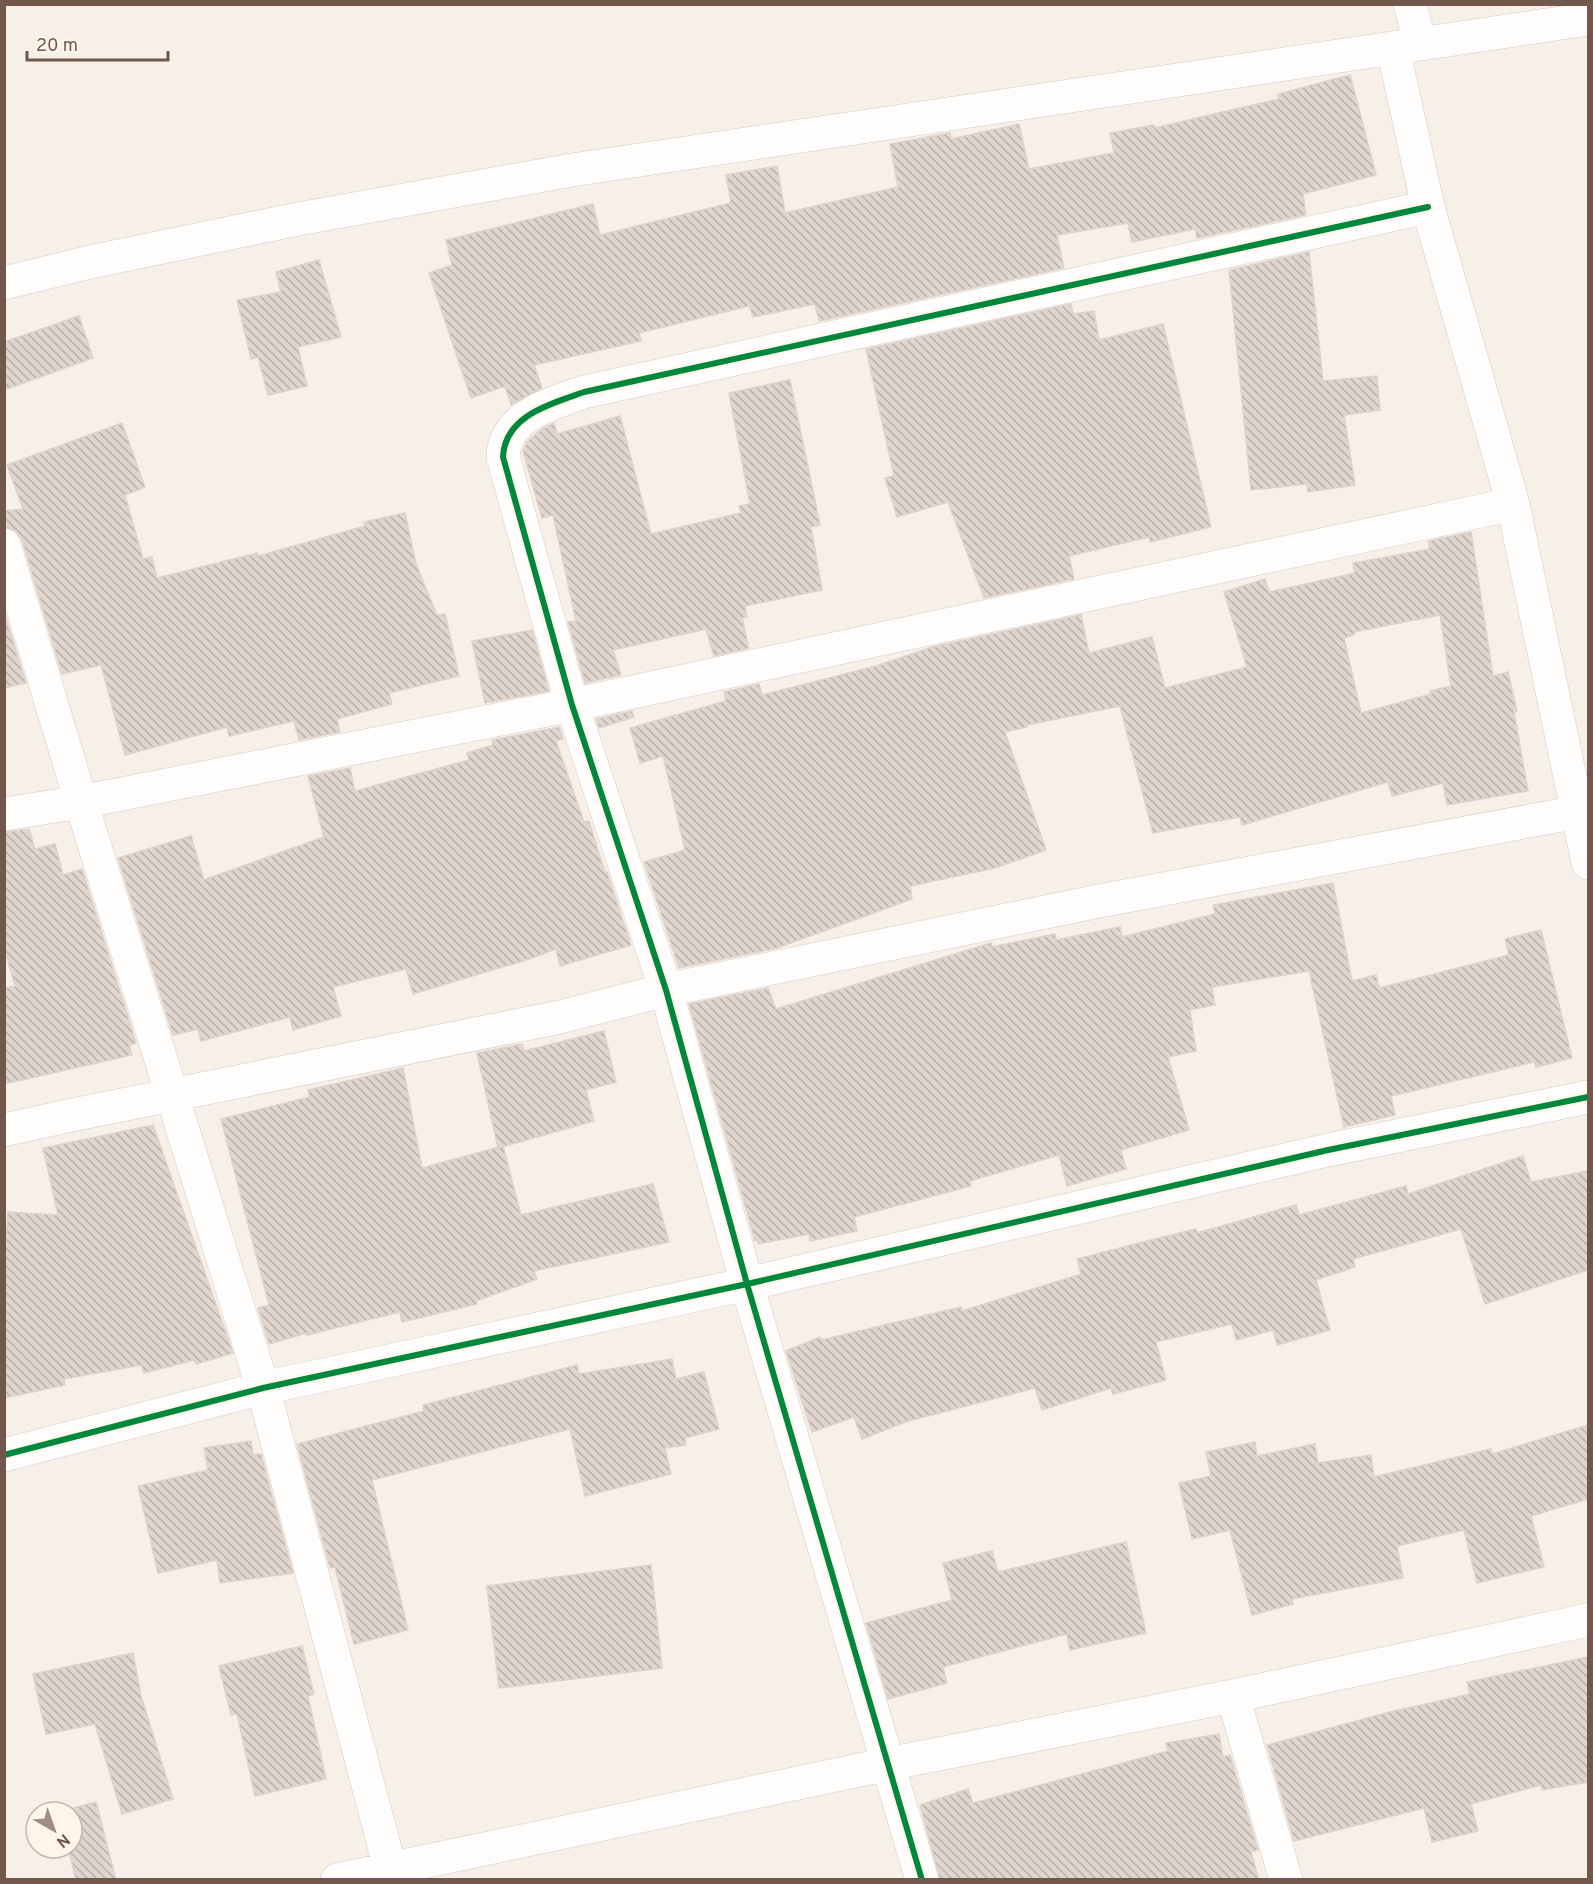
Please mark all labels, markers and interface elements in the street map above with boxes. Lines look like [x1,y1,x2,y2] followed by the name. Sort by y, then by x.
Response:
[27,24,168,62] scale bar
[36,35,78,58] text: 20 m
[24,1800,84,1860] north arrow
[52,1829,73,1851] text: N

